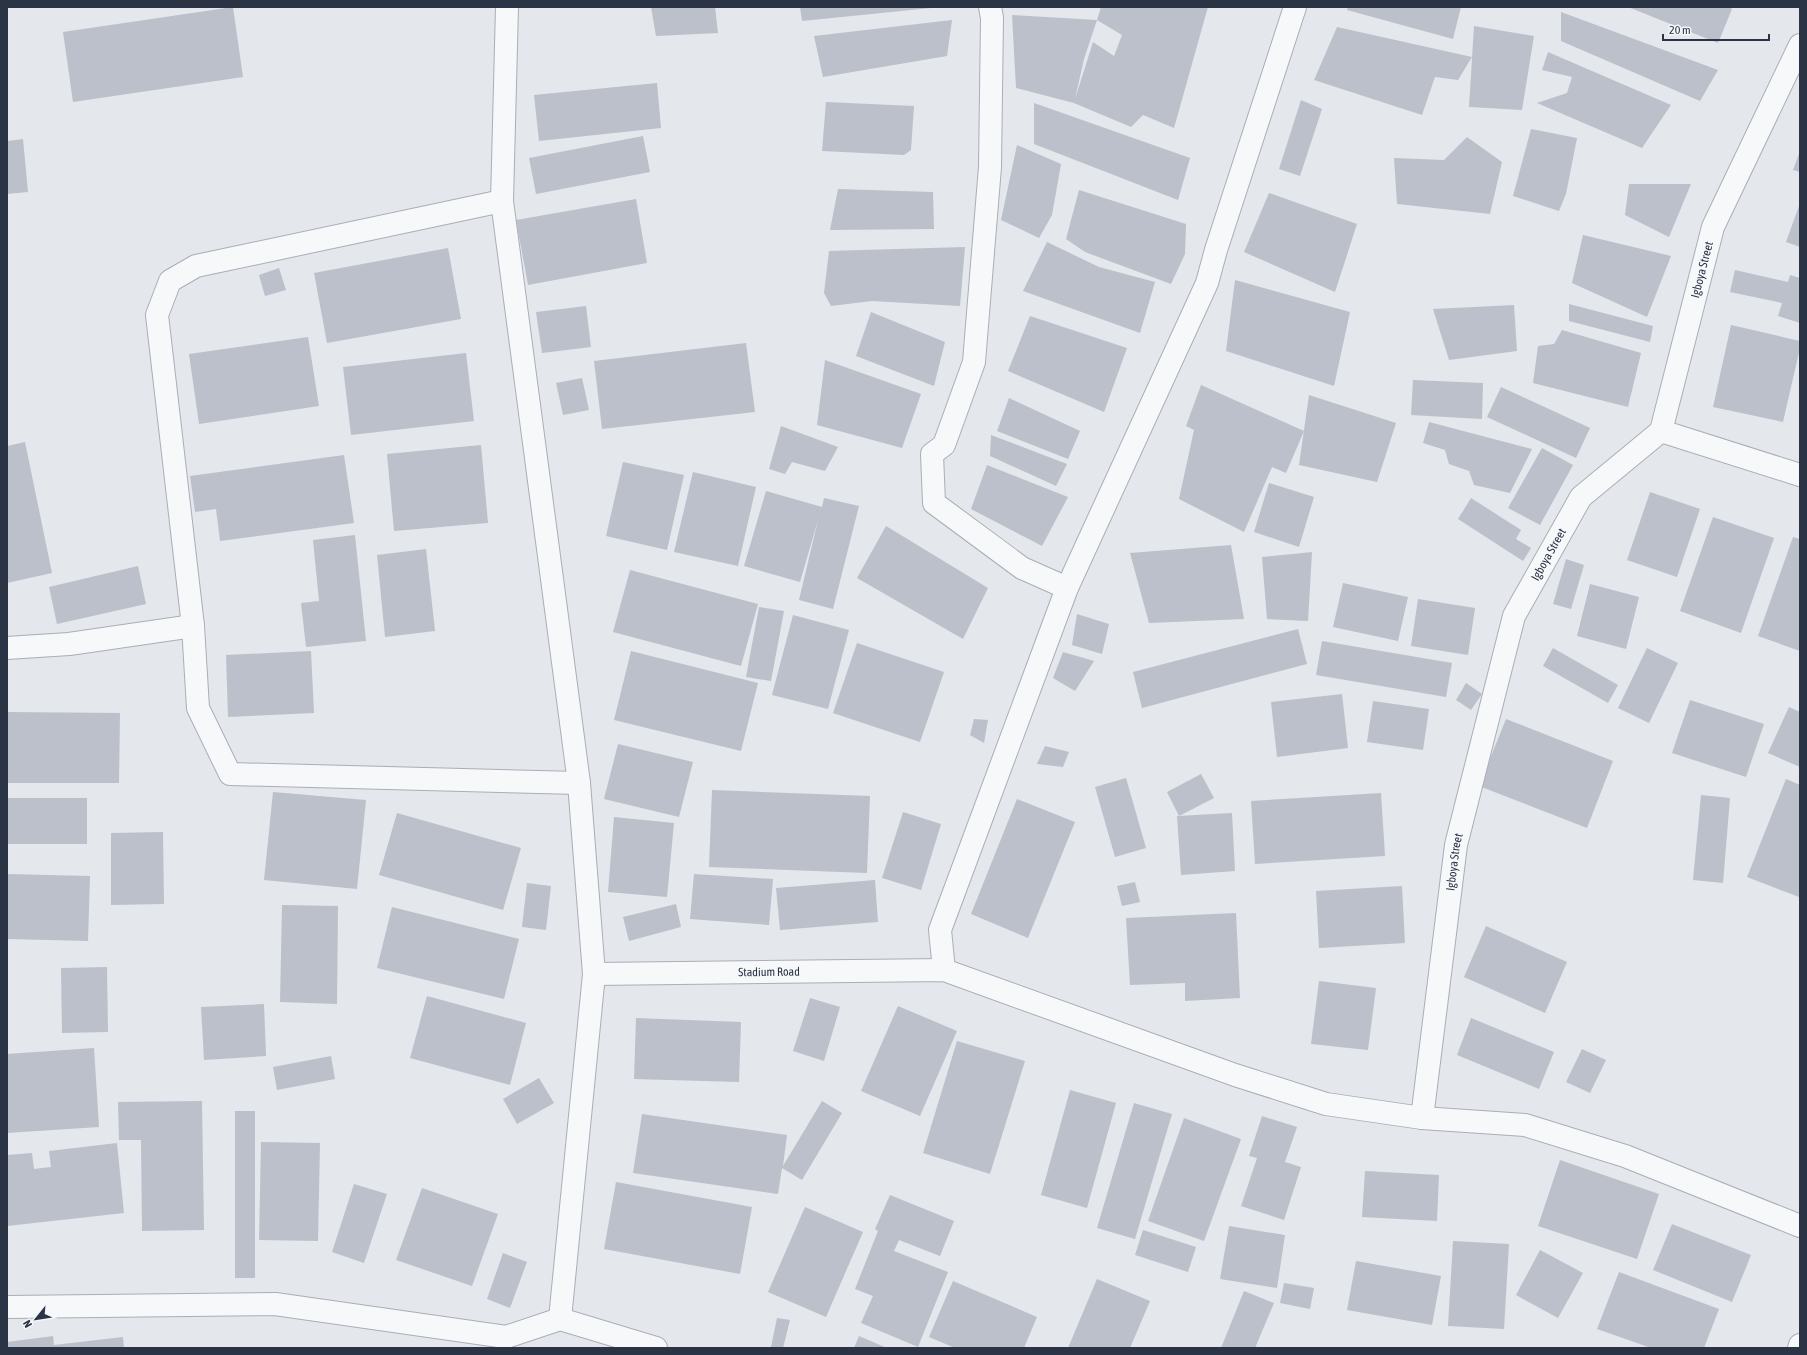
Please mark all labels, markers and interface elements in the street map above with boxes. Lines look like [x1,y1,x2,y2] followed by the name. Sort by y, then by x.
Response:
[1663,16,1769,42] scale bar
[1669,23,1691,37] text: 20 m
[1688,239,1716,300] street label: Igboya Street
[1528,525,1569,583] street label: Igboya Street
[1443,831,1466,892] street label: Igboya Street
[738,965,800,979] street label: Stadium Road
[16,1299,56,1339] north arrow
[21,1318,34,1330] text: N

